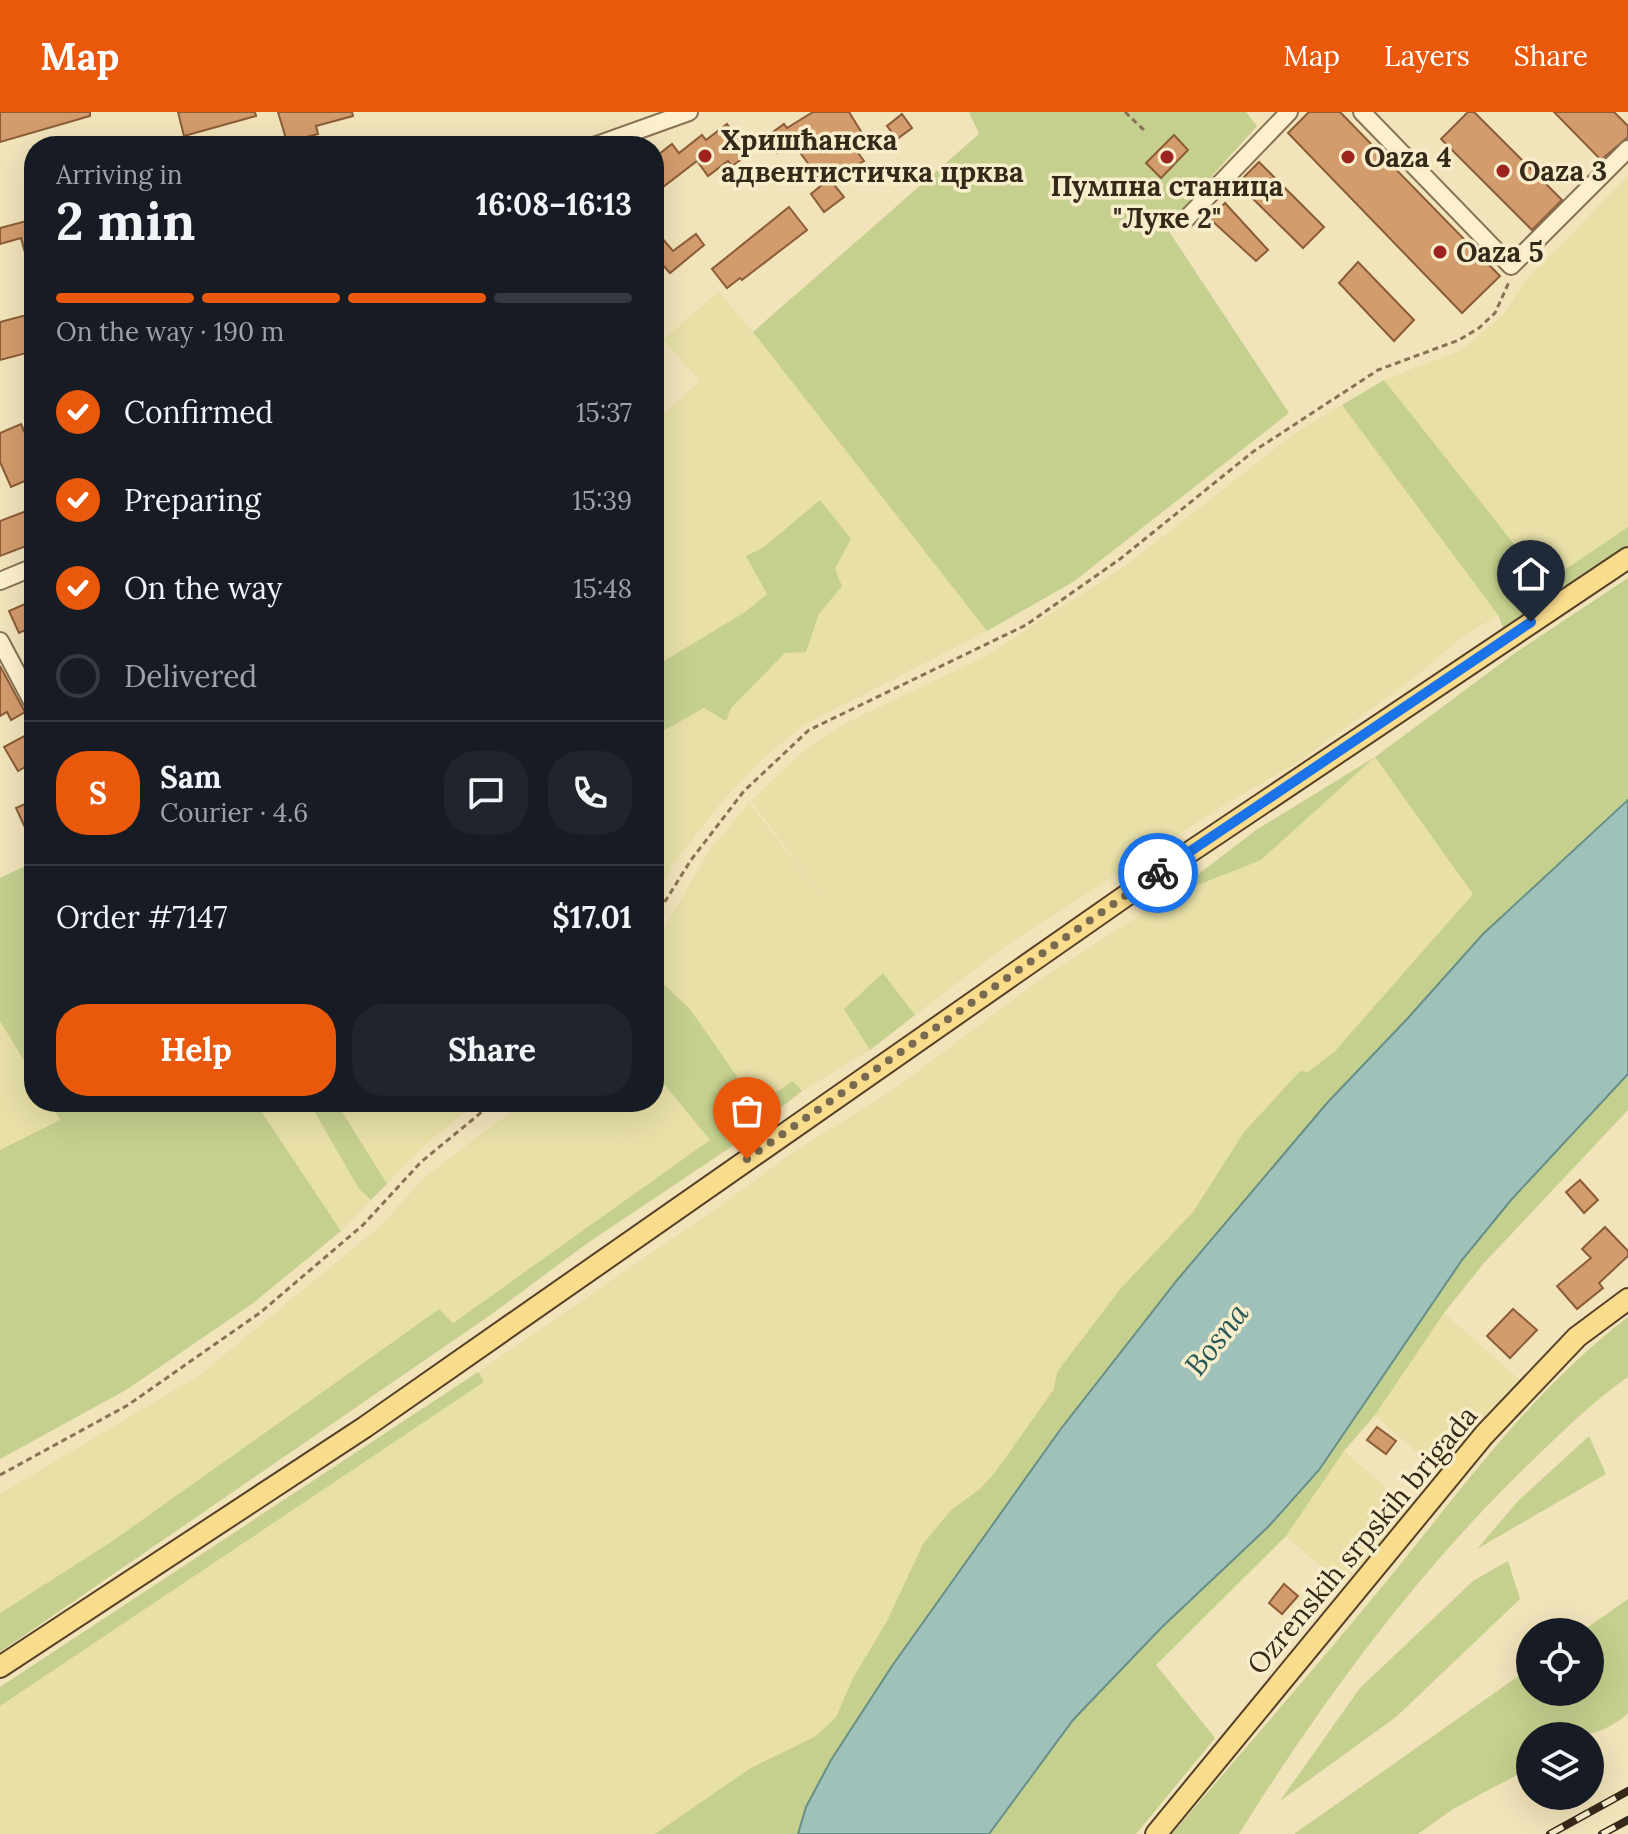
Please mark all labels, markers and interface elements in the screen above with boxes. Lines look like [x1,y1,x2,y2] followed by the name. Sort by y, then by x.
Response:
[40,32,119,80] text: Map
[1283,38,1340,74] text: Map
[1384,38,1470,74] text: Layers
[1514,38,1588,74] text: Share
[721,122,1024,190] place label: Хришћанска адвентистичка црква
[1364,139,1452,175] place label: Oaza 4
[696,147,714,165] marker: Хришћанска адвентистичка црква
[1158,148,1176,166] marker: Пумпна станица "Луке 2"
[1339,148,1357,166] marker: Oaza 4
[1519,153,1607,189] place label: Oaza 3
[56,158,183,191] text: Arriving in
[1494,162,1512,180] marker: Oaza 3
[1050,168,1284,236] place label: Пумпна станица "Луке 2"
[476,185,632,223] text: 16:08–16:13
[56,188,195,254] text: 2 min
[1456,234,1544,270] place label: Oaza 5
[1431,243,1449,261] marker: Oaza 5
[56,315,284,348] text: On the way · 190 m
[56,390,100,434] icon: check
[124,393,273,431] text: Confirmed
[576,396,632,429] text: 15:37
[56,478,100,522] icon: check
[124,481,261,519] text: Preparing
[572,484,632,517] text: 15:39
[1497,540,1565,622] pin
[1509,552,1553,596] icon: home
[56,566,100,610] icon: check
[124,569,282,607] text: On the way
[573,572,632,605] text: 15:48
[124,657,257,695] text: Delivered
[444,751,528,835] button: chat
[548,751,632,835] button: phone
[160,758,221,796] text: Sam
[89,774,107,812] text: S
[160,796,308,829] text: Courier · 4.6
[1118,833,1198,913] courier
[1136,851,1180,895] icon: bike
[56,898,227,936] text: Order #7147
[552,898,632,936] text: $17.01
[56,1004,336,1096] button: Help
[352,1004,632,1096] button: Share
[713,1077,781,1159] pin
[725,1089,769,1133] icon: bag
[1176,1295,1257,1383] water label: Bosna
[1239,1398,1485,1682] street label: Ozrenskih srpskih brigada
[1516,1618,1604,1810] map controls
[1516,1618,1604,1706] button: locate
[1516,1722,1604,1810] button: layers

